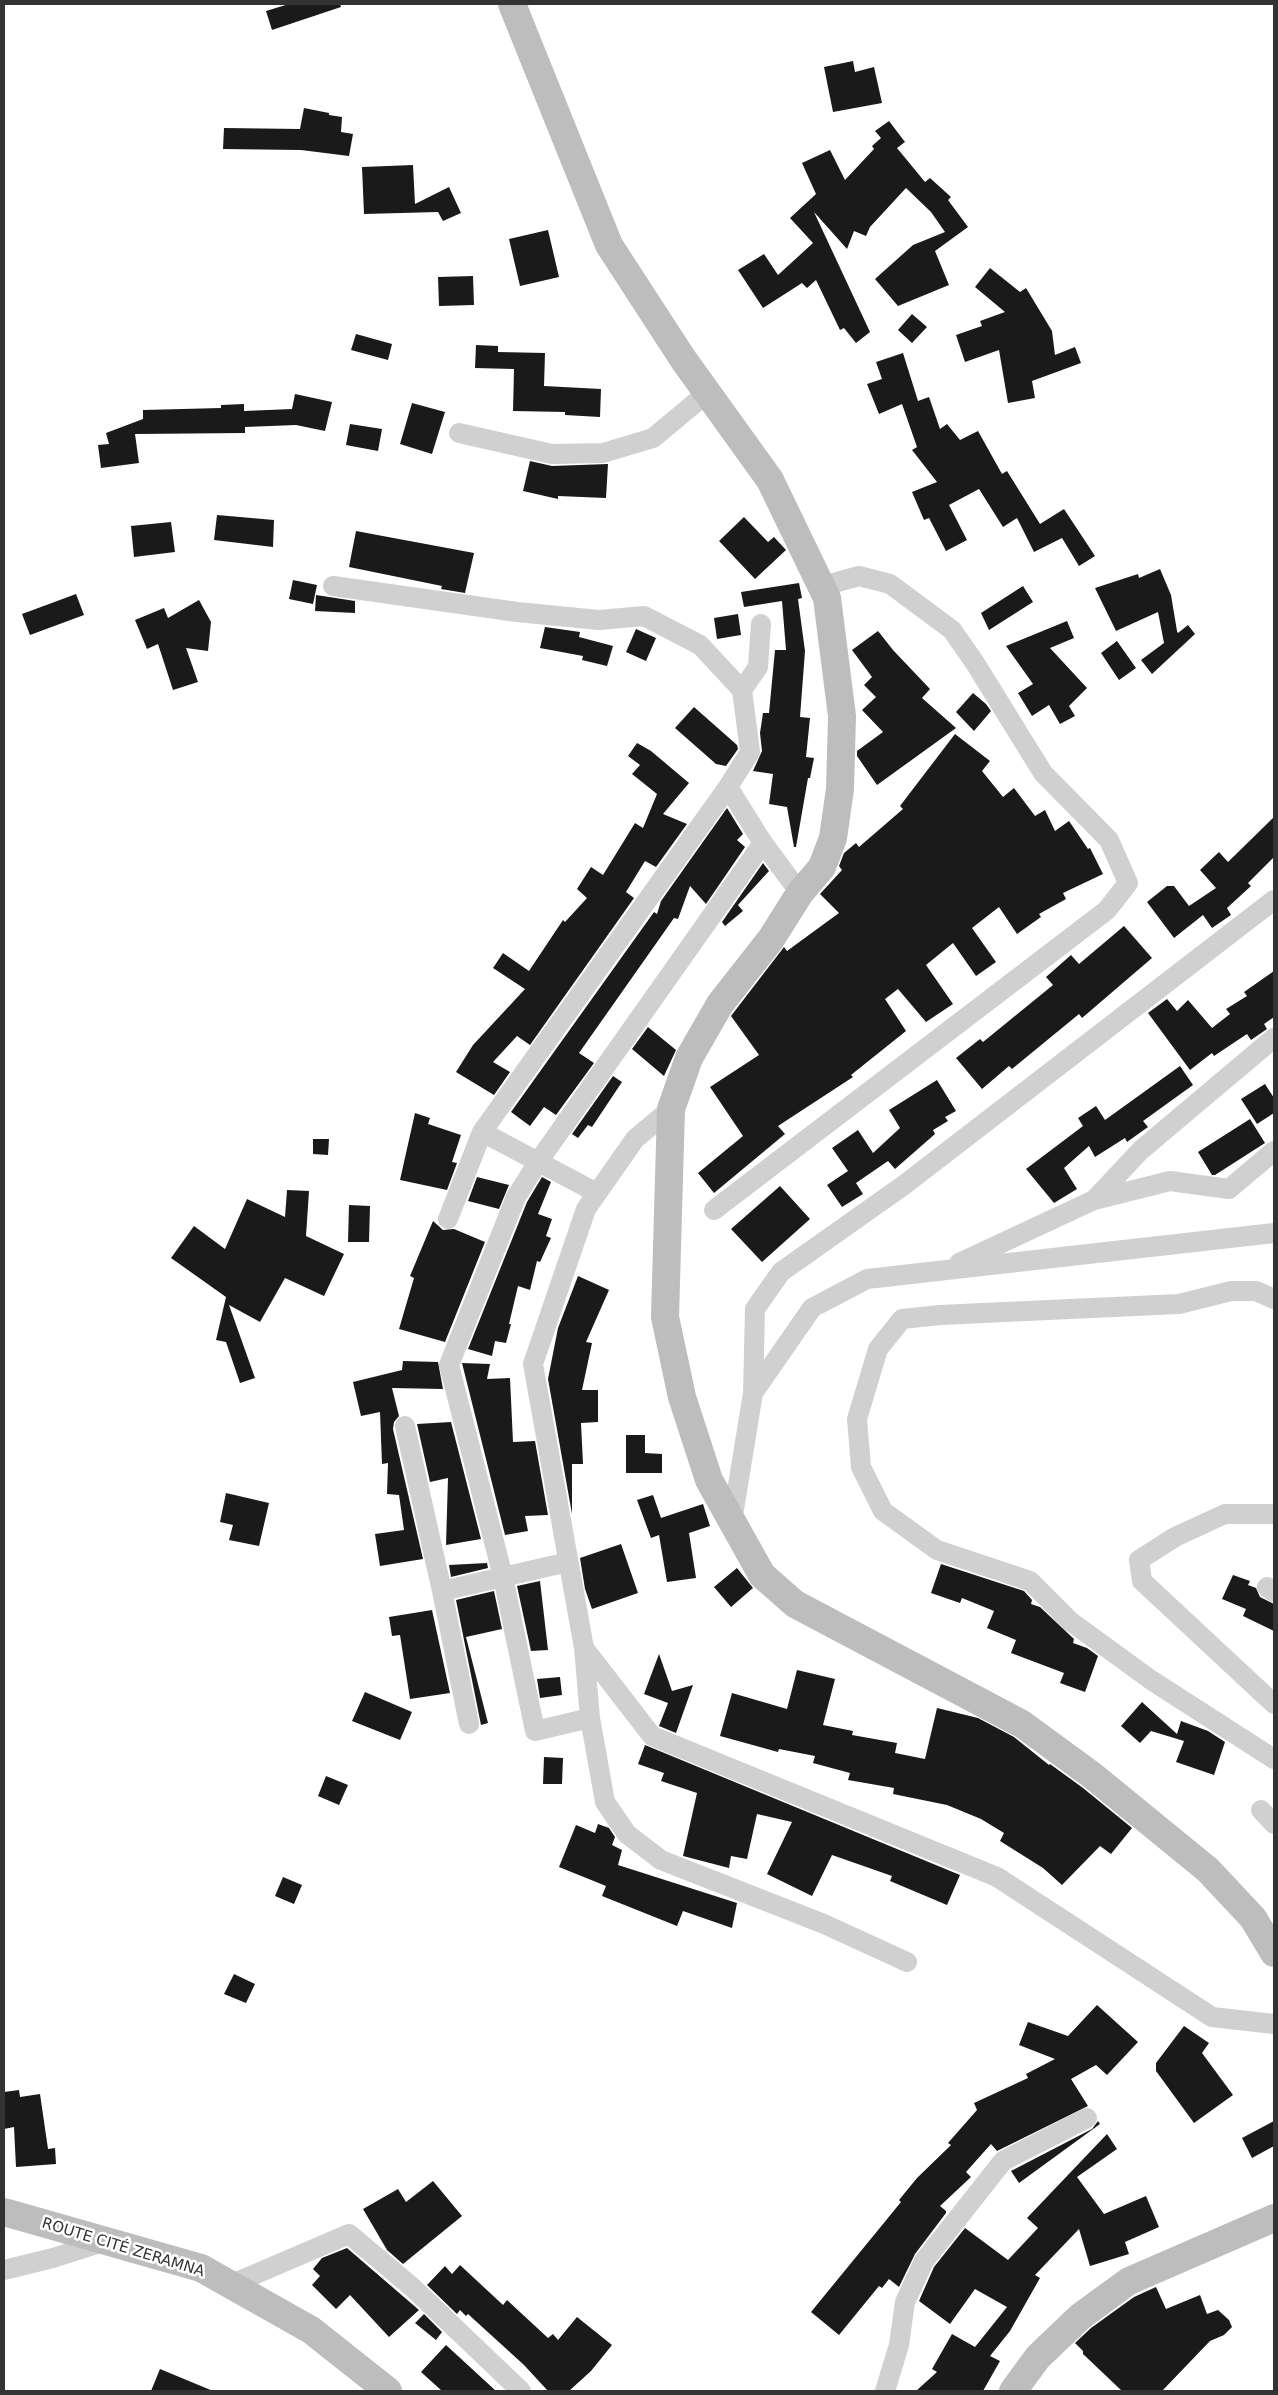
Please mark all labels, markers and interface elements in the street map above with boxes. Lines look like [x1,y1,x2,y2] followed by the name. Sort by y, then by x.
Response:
[39,2215,207,2281] street label: ROUTE CITÉ ZERAMNA

